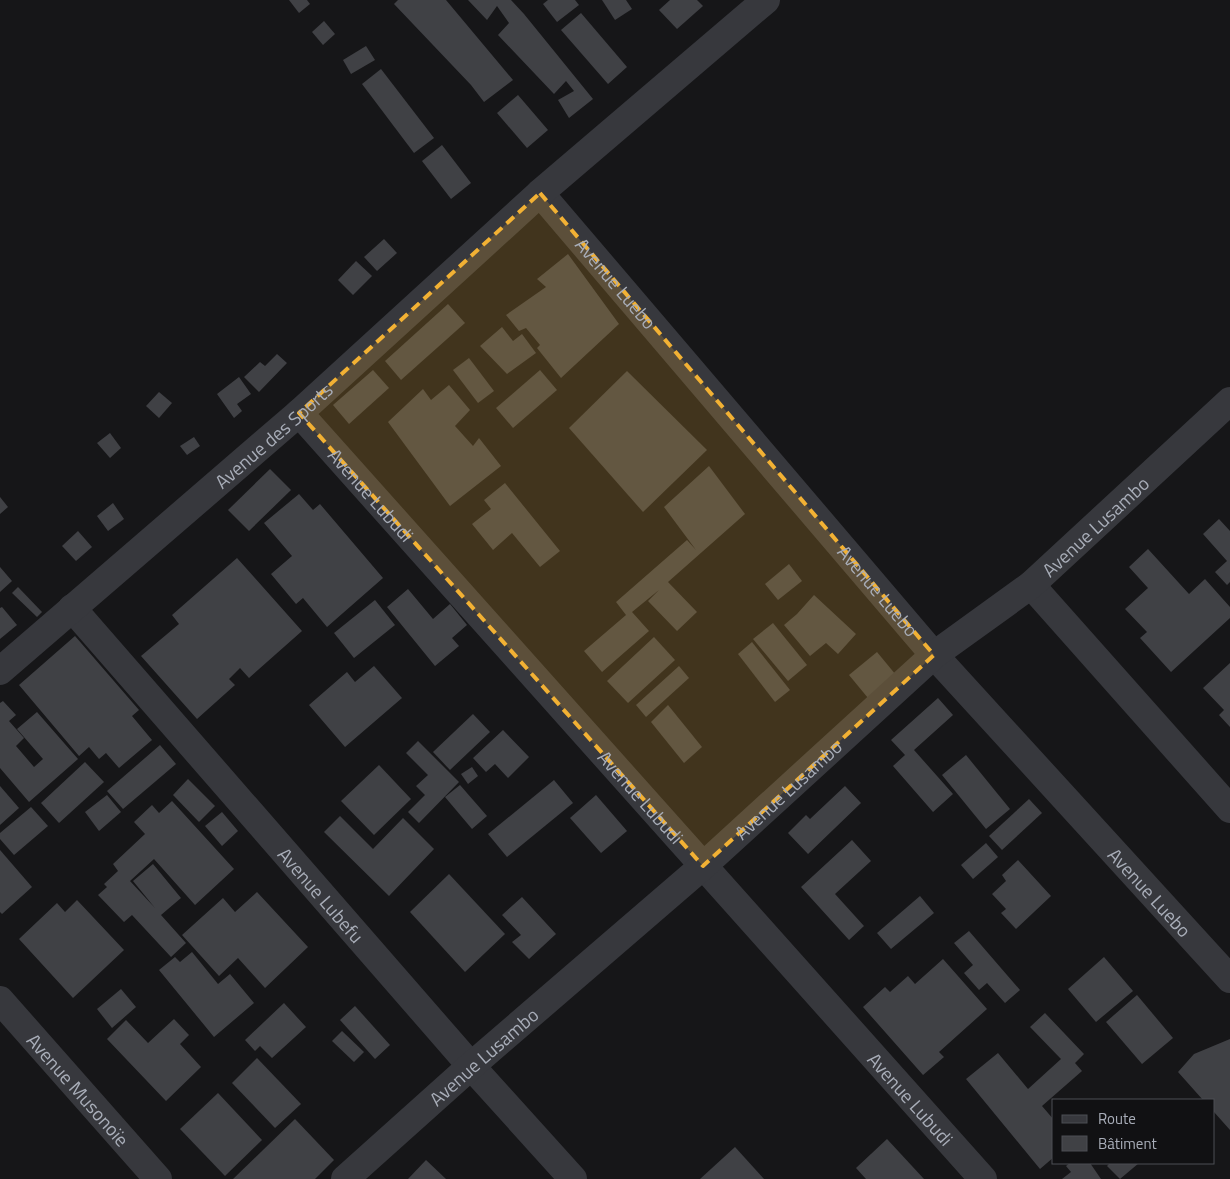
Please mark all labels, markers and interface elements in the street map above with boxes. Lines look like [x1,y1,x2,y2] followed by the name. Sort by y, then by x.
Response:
[569,231,664,335] street label: Avenue Luebo
[208,375,339,495] street label: Avenue des Sports
[322,441,421,548] street label: Avenue Lubudi
[1035,469,1155,583] street label: Avenue Lusambo
[831,538,926,642] street label: Avenue Luebo
[727,732,848,846] street label: Avenue Lusambo
[592,743,691,850] street label: Avenue Lubudi
[272,840,372,949] street label: Avenue Lubefu
[1102,841,1199,943] street label: Avenue Luebo
[422,1000,544,1112] street label: Avenue Lusambo
[21,1026,137,1152] street label: Avenue Musonoïe
[861,1045,961,1152] street label: Avenue Lubudi
[1052,1099,1215,1164] legend
[1098,1107,1136,1130] text: Route
[1098,1132,1157,1155] text: Bâtiment

